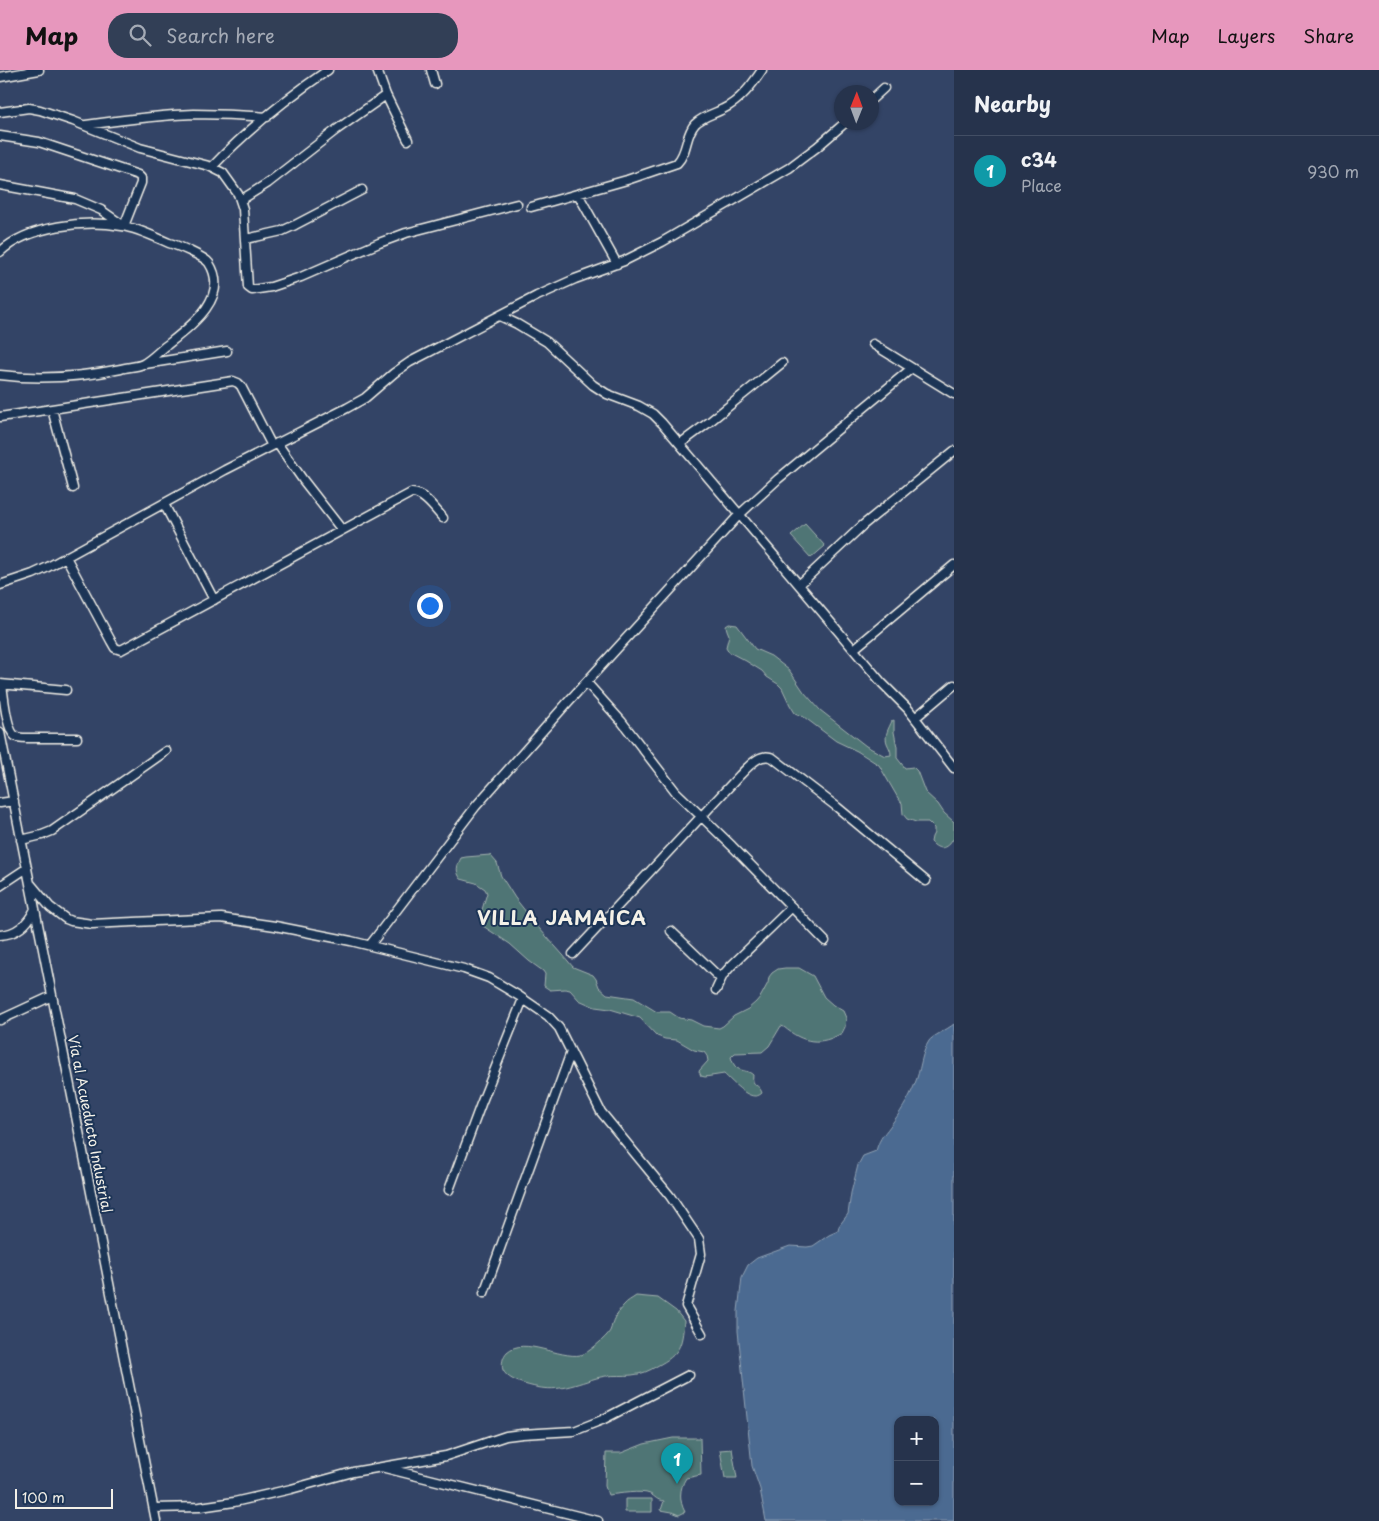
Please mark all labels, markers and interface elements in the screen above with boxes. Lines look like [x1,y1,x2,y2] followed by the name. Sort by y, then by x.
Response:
[108,13,458,58] search box
[25,17,78,53] text: Map
[126,21,154,49] icon: search
[166,21,275,49] text: Search here
[1151,22,1190,49] text: Map
[1218,22,1275,49] text: Layers
[1303,22,1354,49] text: Share
[834,85,879,130] north arrow
[974,87,1051,119] text: Nearby
[1021,145,1057,173] text: c34
[986,159,994,183] text: 1
[1307,159,1359,183] text: 930 m
[1021,173,1062,197] text: Place
[417,593,443,619] your location
[477,903,647,931] district label: VILLA JAMAICA
[63,1033,118,1215] street label: Vía al Acueducto Industrial
[894,1416,939,1506] map controls
[894,1416,939,1461] button: +
[661,1443,693,1484] pin: 1
[894,1461,939,1506] button: −
[15,1486,112,1509] scale bar
[22,1487,65,1508] text: 100 m

